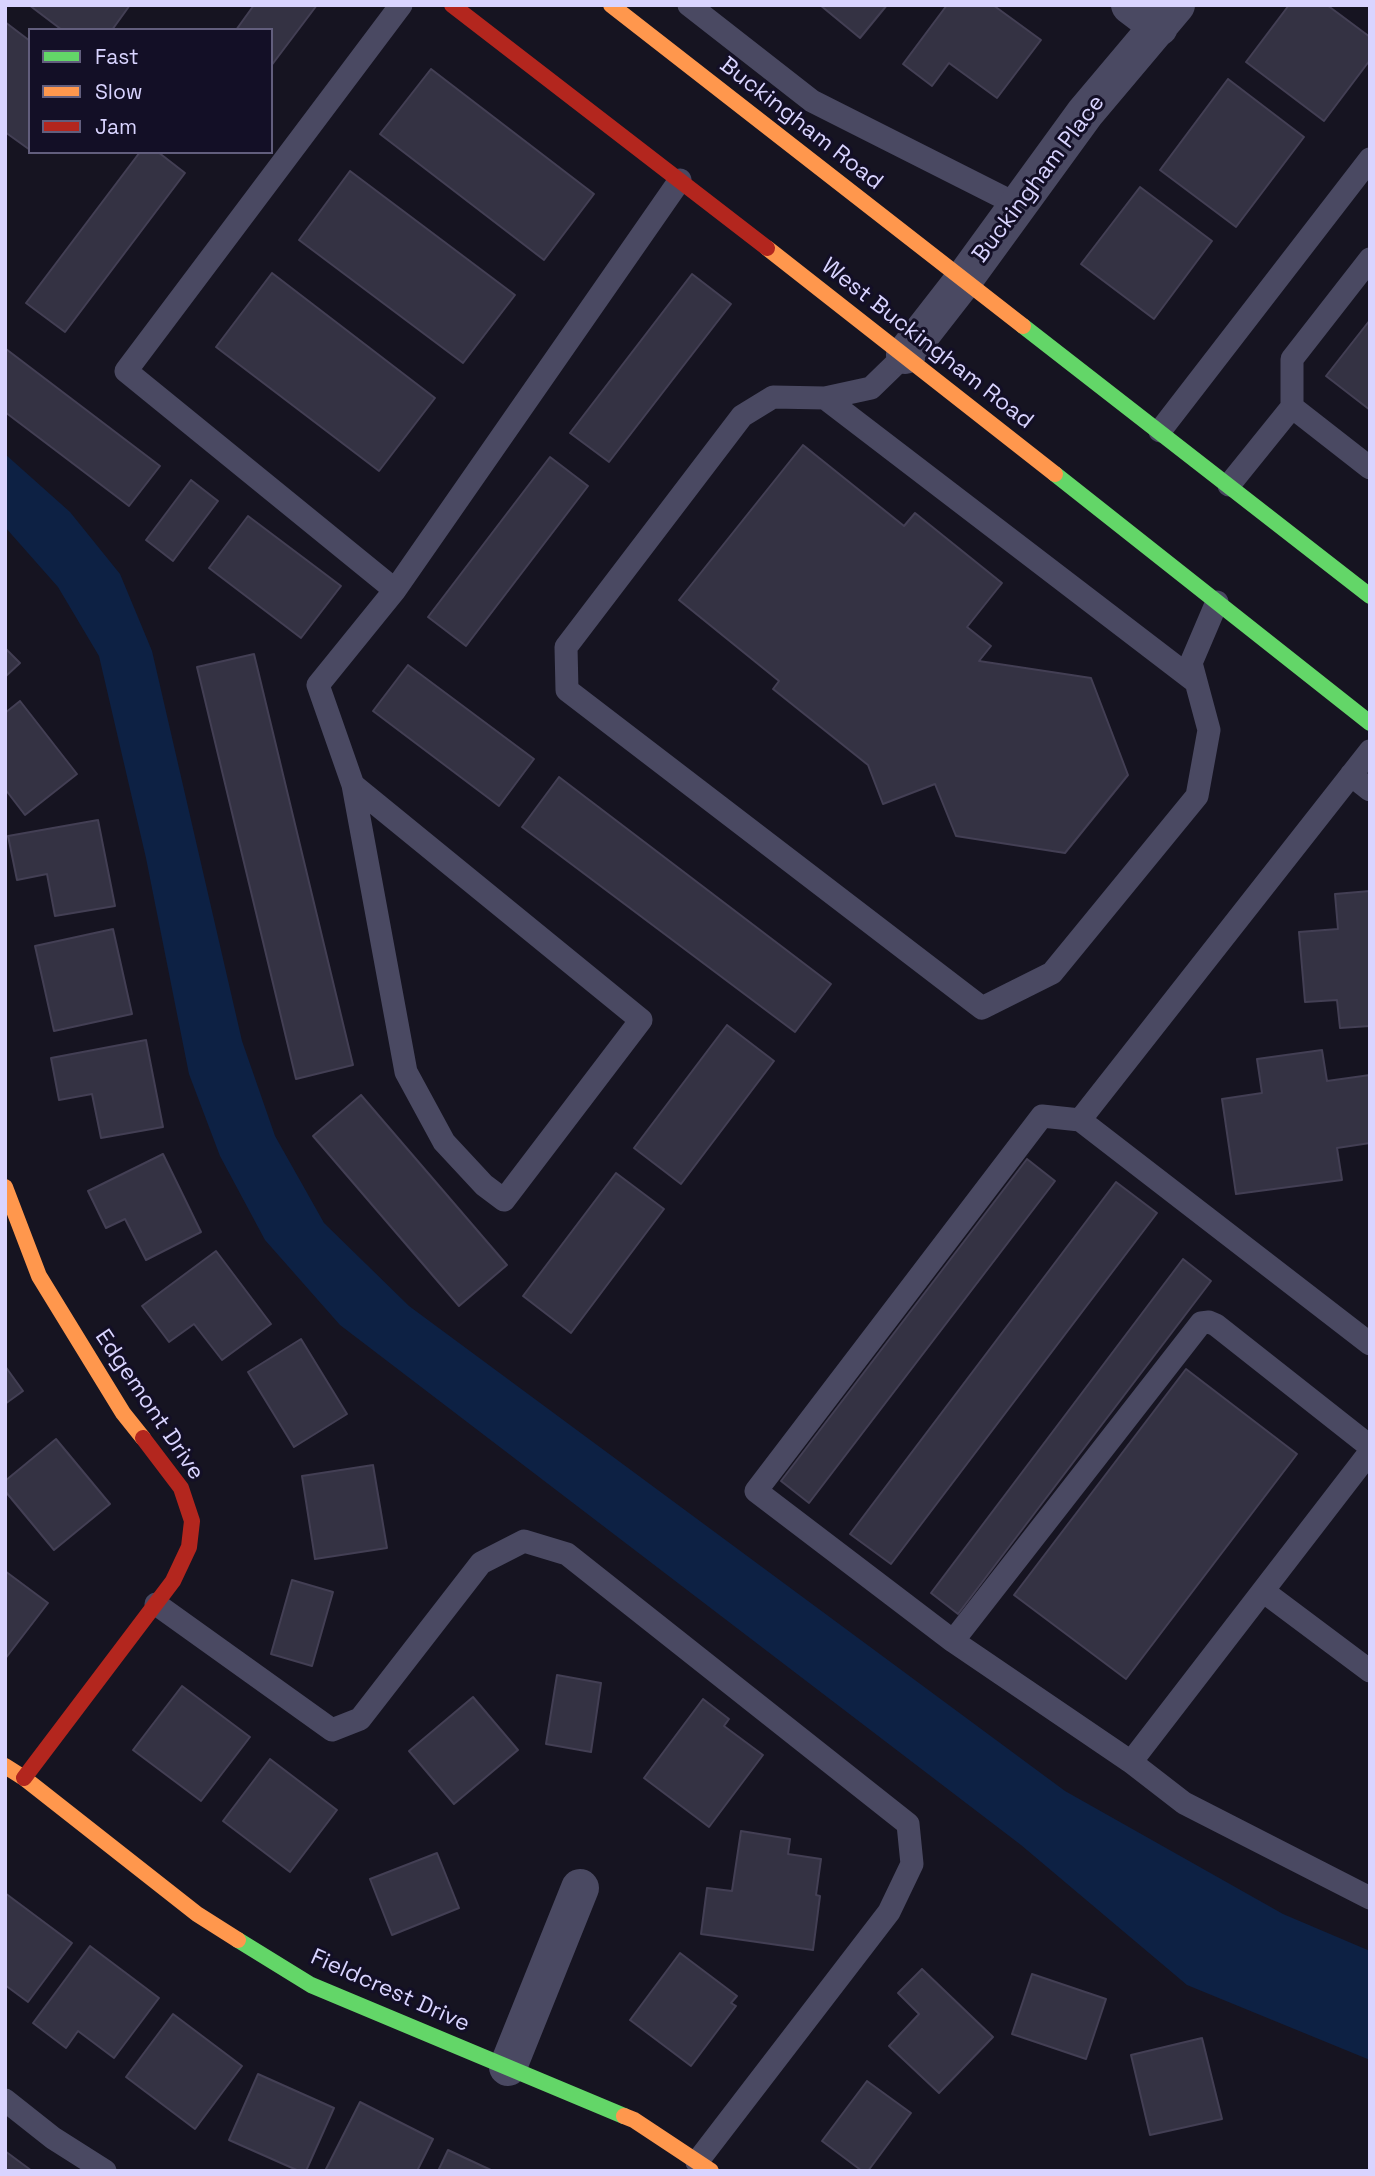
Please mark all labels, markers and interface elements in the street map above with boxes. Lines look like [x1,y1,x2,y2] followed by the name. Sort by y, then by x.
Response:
[28,28,273,154] legend
[95,43,139,70] text: Fast
[714,52,888,196] street label: Buckingham Road
[95,78,143,105] text: Slow
[967,90,1111,268] street label: Buckingham Place
[95,113,137,140] text: Jam
[816,253,1038,435] street label: West Buckingham Road
[88,1325,210,1485] street label: Edgemont Drive
[306,1944,474,2038] street label: Fieldcrest Drive

